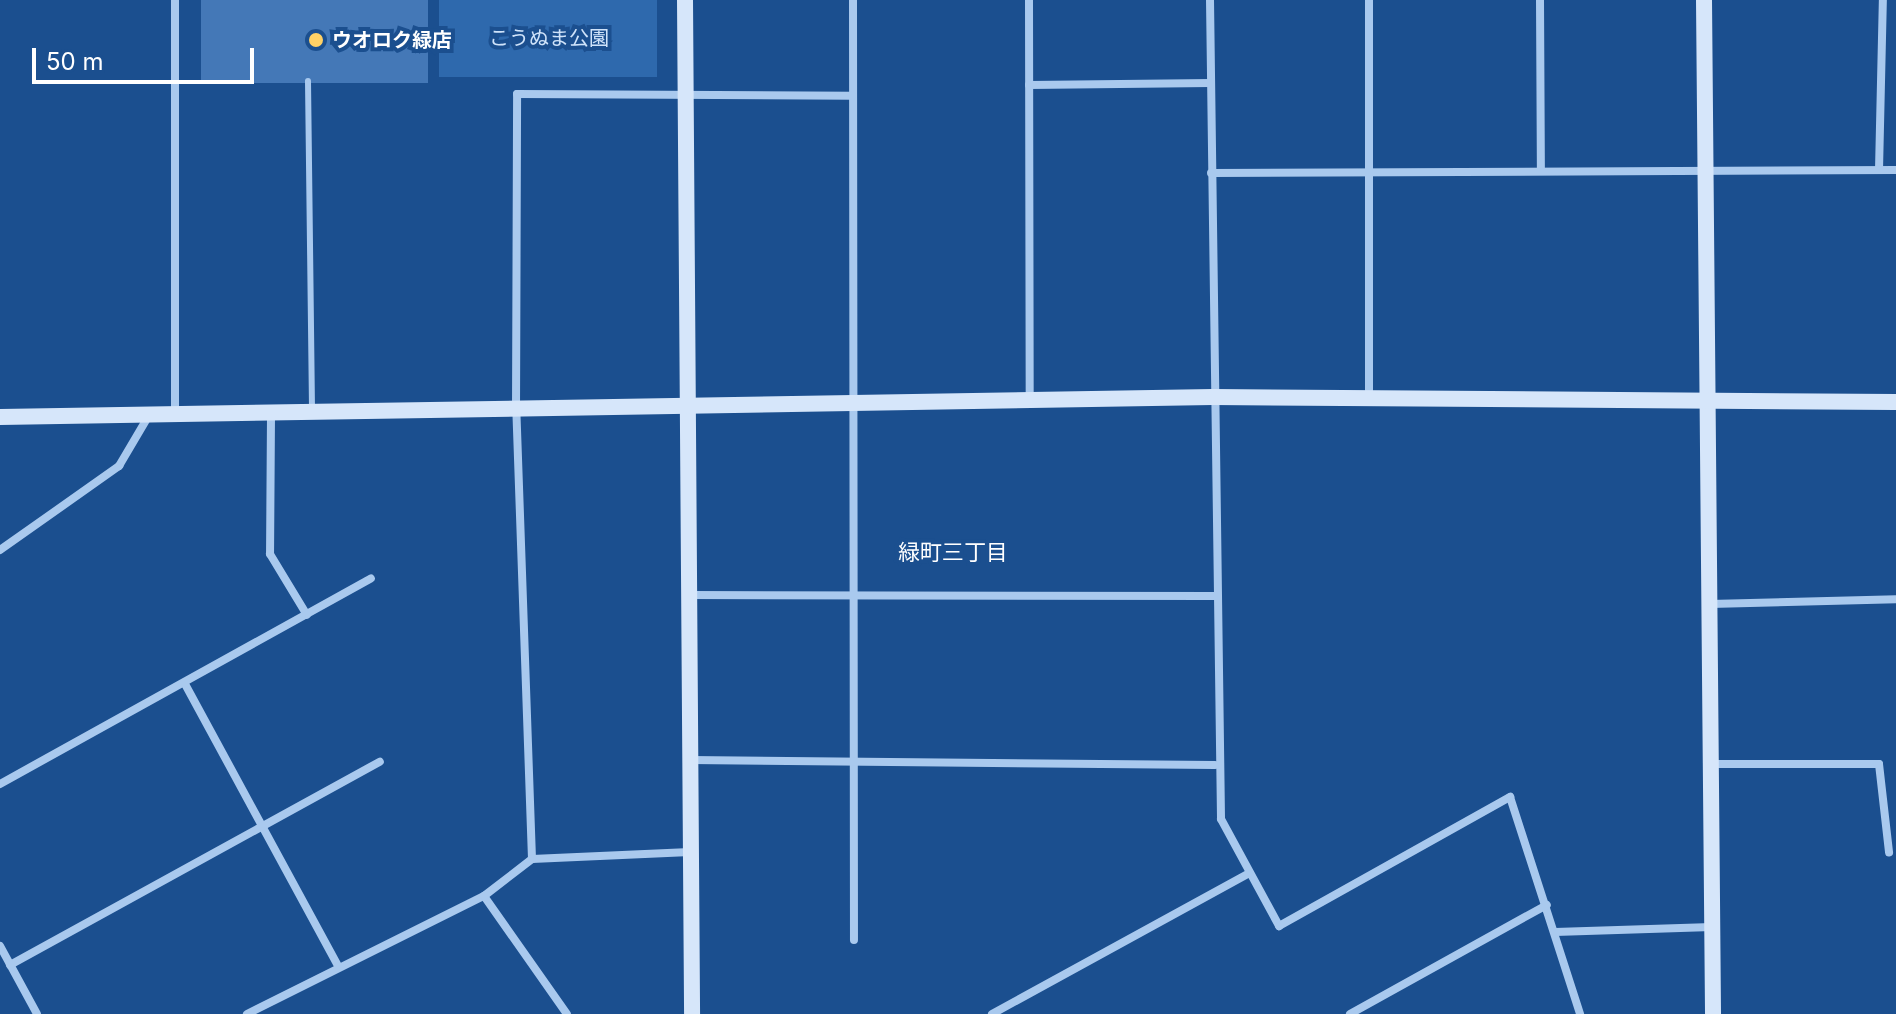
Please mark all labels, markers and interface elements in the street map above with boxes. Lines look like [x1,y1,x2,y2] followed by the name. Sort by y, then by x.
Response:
[489,26,609,50] park label: こうぬま公園
[332,28,452,52] place label: ウオロク緑店
[307,31,325,49] marker: ウオロク緑店
[36,32,258,82] scale bar
[46,47,104,76] text: 50 m
[898,540,1008,566] district label: 緑町三丁目

